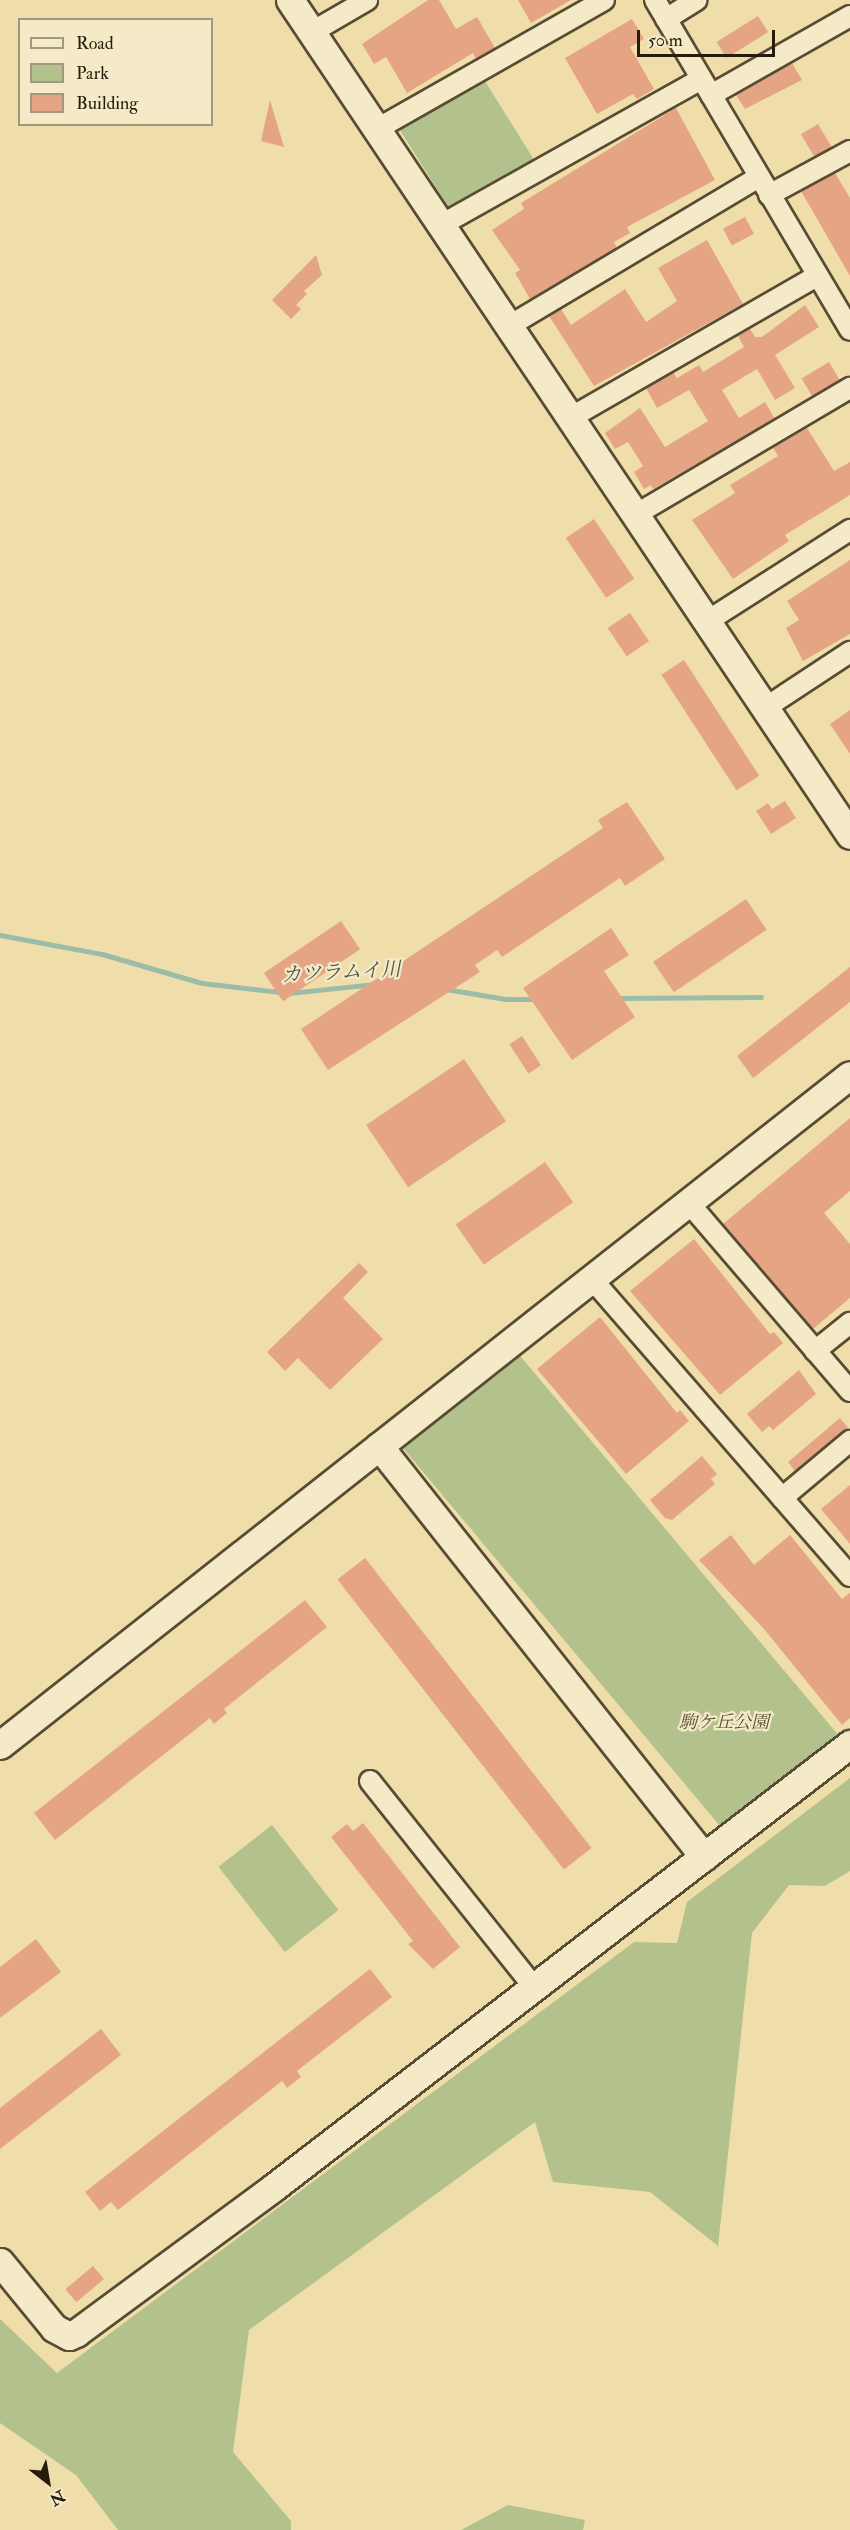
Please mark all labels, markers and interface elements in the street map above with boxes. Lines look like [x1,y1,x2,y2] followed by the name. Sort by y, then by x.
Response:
[18,18,213,126] legend
[640,18,778,56] scale bar
[648,29,683,52] text: 50 m
[76,32,114,55] text: Road
[76,62,109,85] text: Park
[76,92,138,115] text: Building
[280,957,402,987] water label: カツラムイ川
[679,1712,769,1734] park label: 駒ケ丘公園
[18,2452,78,2512] north arrow
[46,2485,69,2510] text: N

